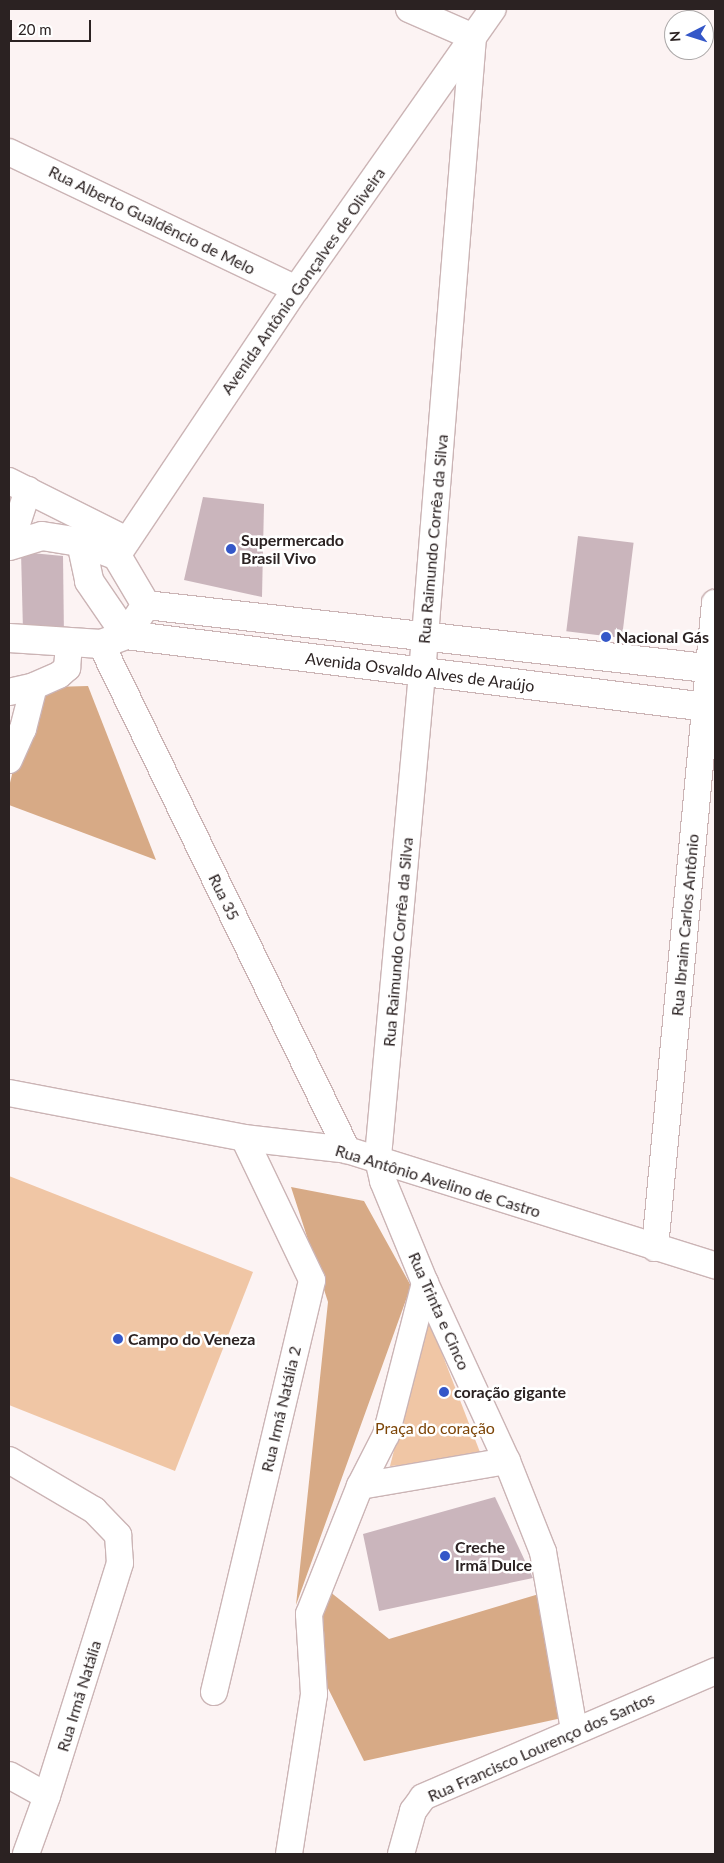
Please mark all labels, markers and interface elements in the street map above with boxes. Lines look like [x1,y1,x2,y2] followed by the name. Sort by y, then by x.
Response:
[12,10,94,42] scale bar
[664,10,714,60] north arrow
[18,20,52,38] text: 20 m
[666,30,683,42] text: N
[45,161,259,279] street label: Rua Alberto Gualdêncio de Melo
[217,164,389,398] street label: Avenida Antônio Gonçalves de Oliveira
[414,433,452,645] street label: Rua Raimundo Corrêa da Silva
[241,530,344,568] place label: Supermercado Brasil Vivo
[225,543,237,555] marker: Supermercado Brasil Vivo
[616,627,709,647] place label: Nacional Gás
[600,631,612,643] marker: Nacional Gás
[304,648,536,696] street label: Avenida Osvaldo Alves de Araújo
[667,833,703,1017] street label: Rua Ibraim Carlos Antônio
[379,836,417,1048] street label: Rua Raimundo Corrêa da Silva
[205,871,243,923] street label: Rua 35
[333,1140,543,1222] street label: Rua Antônio Avelino de Castro
[404,1249,474,1373] street label: Rua Trinta e Cinco
[128,1329,256,1349] place label: Campo do Veneza
[112,1333,124,1345] marker: Campo do Veneza
[257,1344,305,1474] street label: Rua Irmã Natália 2
[454,1382,566,1402] place label: coração gigante
[438,1386,450,1398] marker: coração gigante
[375,1418,495,1438] park label: Praça do coração
[455,1537,532,1575] place label: Creche Irmã Dulce
[439,1550,451,1562] marker: Creche Irmã Dulce
[53,1638,105,1754] street label: Rua Irmã Natália
[425,1688,657,1806] street label: Rua Francisco Lourenço dos Santos

